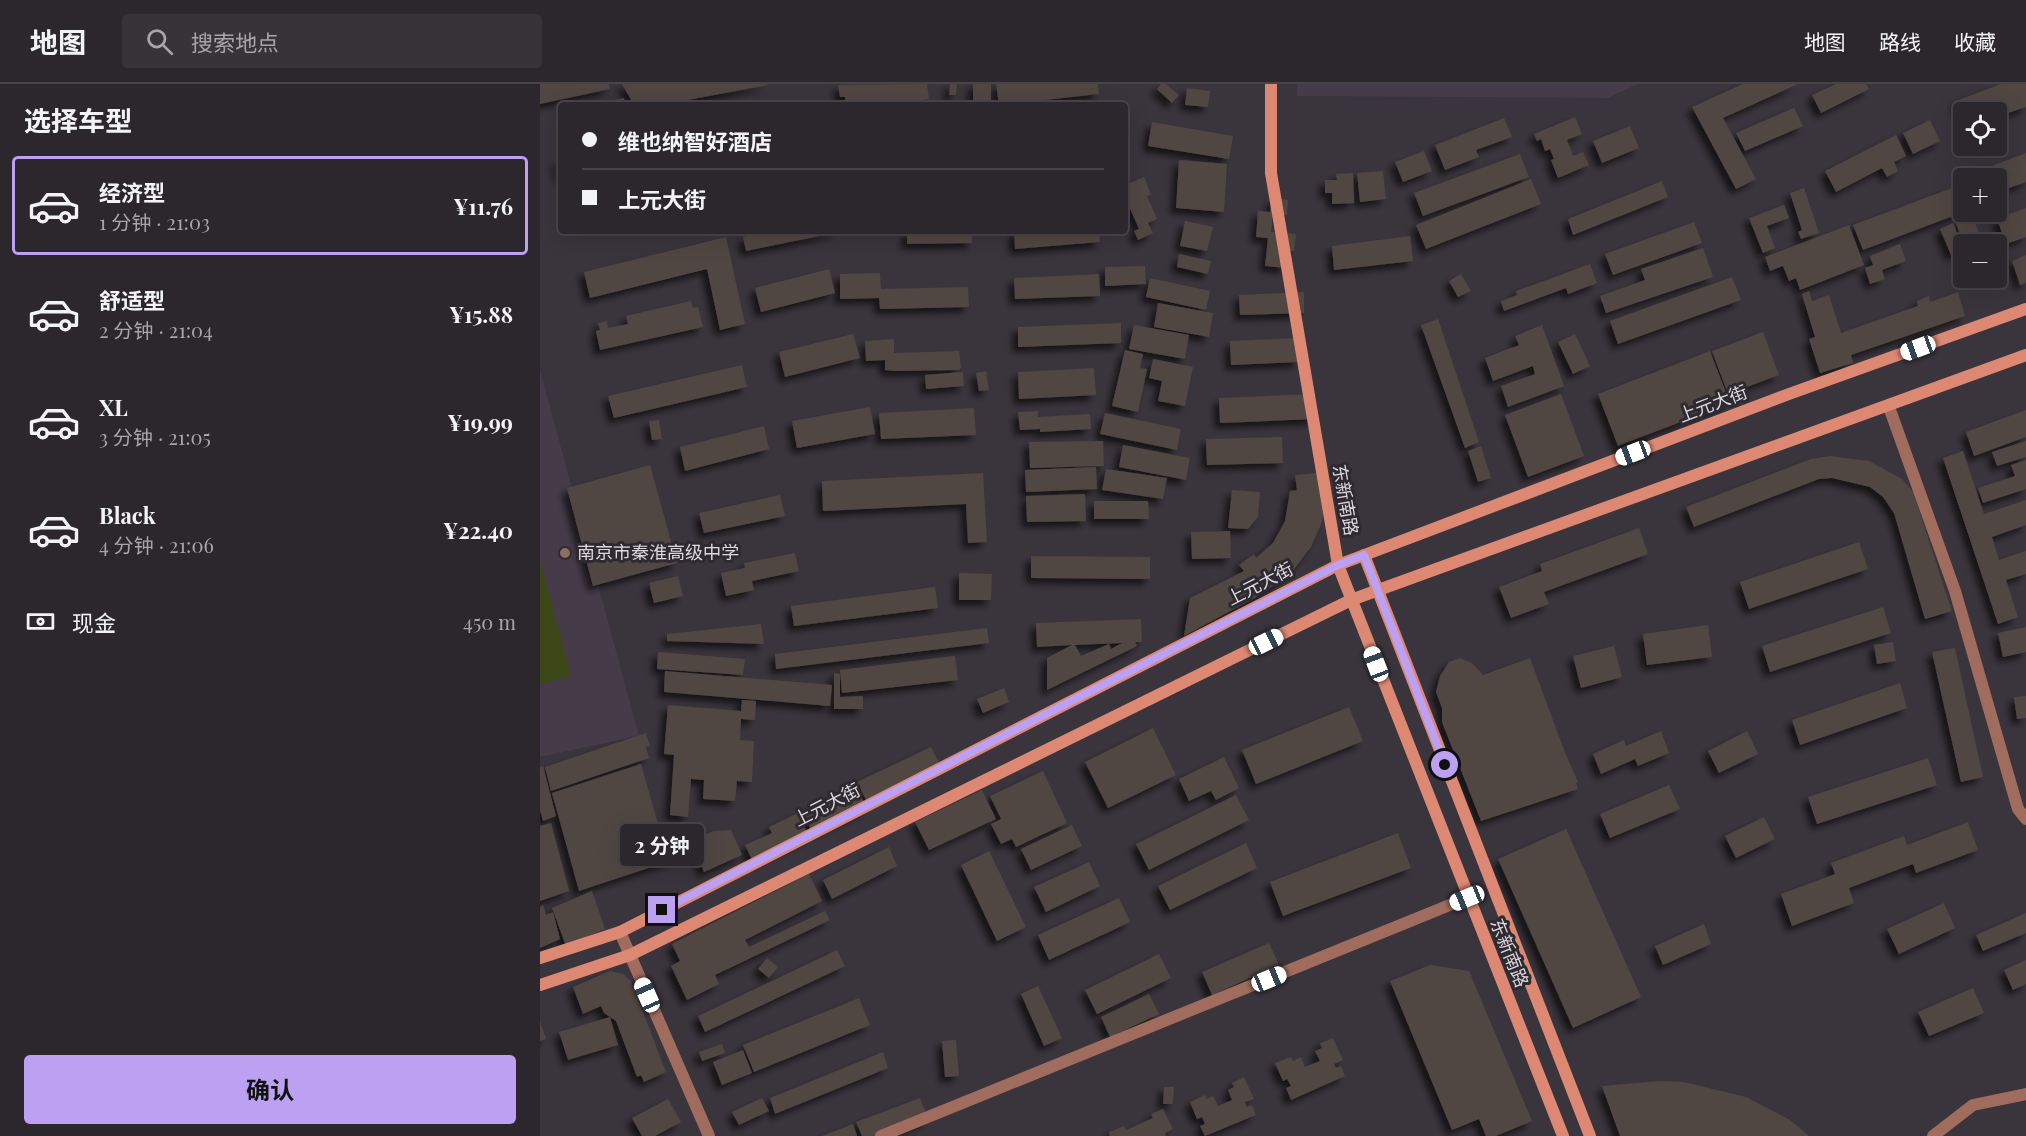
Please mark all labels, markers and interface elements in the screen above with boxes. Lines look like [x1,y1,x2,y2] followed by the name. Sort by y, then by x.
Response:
[122,14,542,68] search box
[30,23,86,60] text: 地图
[143,25,176,58] icon: search
[191,27,279,57] text: 搜索地点
[1804,27,1846,55] text: 地图
[1879,27,1921,55] text: 路线
[1954,27,1996,55] text: 收藏
[24,102,132,138] text: 选择车型
[1953,102,2007,288] map controls
[1953,102,2007,156] button: locate
[618,126,772,156] text: 维也纳智好酒店
[1953,168,2007,222] button: +
[99,177,165,207] text: 经济型
[27,179,81,233] icon: car
[618,184,706,214] text: 上元大街
[453,191,513,221] text: ¥11.76
[99,208,210,235] text: 1 分钟 · 21:03
[1953,234,2007,288] button: −
[99,285,165,315] text: 舒适型
[27,287,81,341] icon: car
[449,299,513,329] text: ¥15.88
[99,316,213,343] text: 2 分钟 · 21:04
[1898,333,1938,363] car
[1675,379,1751,427] street label: 上元大街
[99,392,128,422] text: XL
[27,395,81,449] icon: car
[447,407,513,437] text: ¥19.99
[99,423,211,450] text: 3 分钟 · 21:05
[1613,438,1653,468] car
[1328,462,1364,537] street label: 东新南路
[99,500,156,530] text: Black
[27,503,81,557] icon: car
[443,515,513,545] text: ¥22.40
[99,531,214,558] text: 4 分钟 · 21:06
[577,540,739,564] place label: 南京市秦淮高级中学
[558,546,572,560] marker: 南京市秦淮高级中学
[1222,556,1297,610] street label: 上元大街
[24,605,57,638] icon: cash
[72,607,116,637] text: 现金
[463,608,516,635] text: 450 m
[1246,626,1286,658] car
[1361,644,1391,684] car
[1431,751,1458,778] route start
[789,777,864,831] street label: 上元大街
[620,823,704,865] callout: 2 分钟
[635,831,689,858] text: 2 分钟
[1447,883,1487,913] car
[648,896,675,923] route end
[1485,915,1535,990] street label: 东新南路
[1249,964,1289,994] car
[631,975,663,1015] car
[24,1055,516,1124] button: 确认

